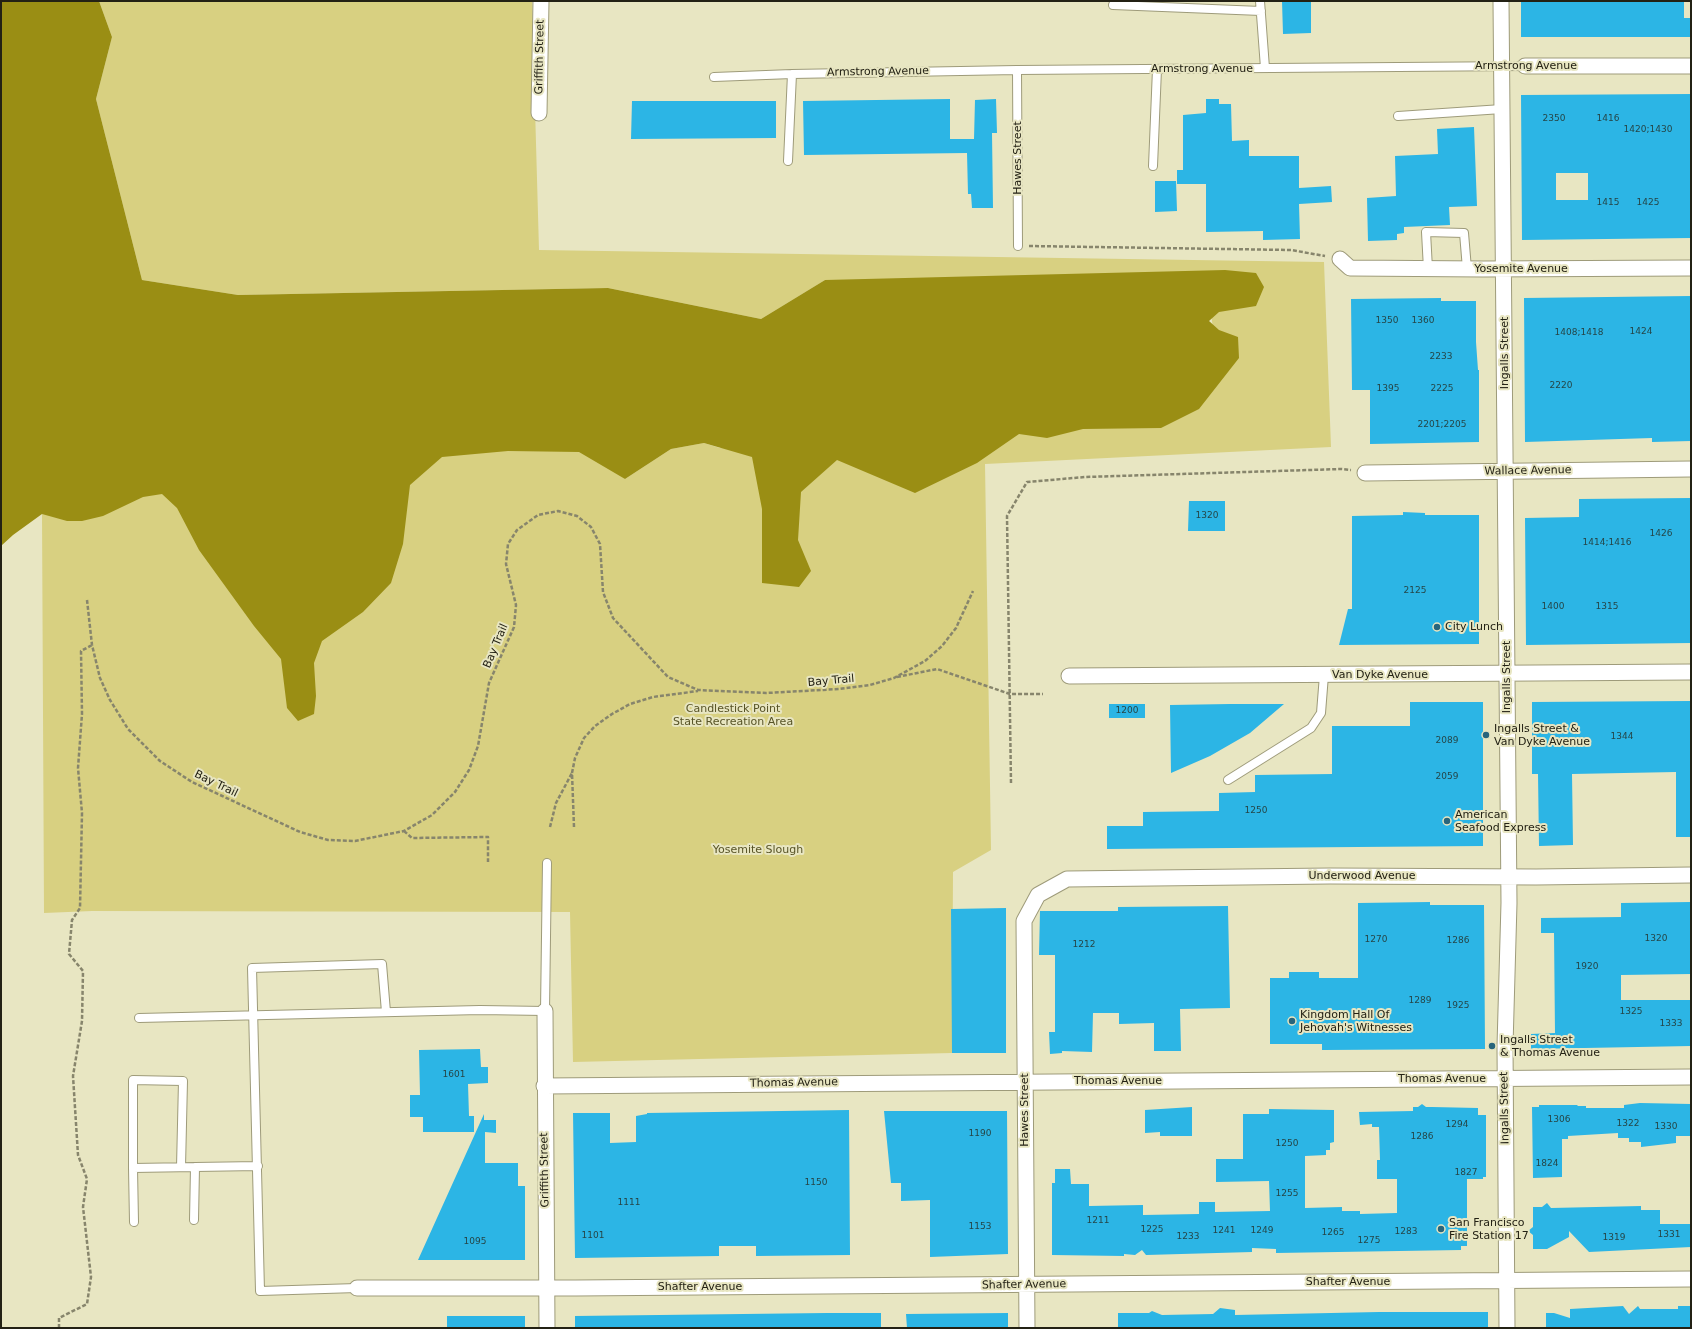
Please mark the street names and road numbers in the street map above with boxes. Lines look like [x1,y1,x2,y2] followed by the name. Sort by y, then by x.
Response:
[533,19,547,95] street label: Griffith Street
[1475,59,1577,73] street label: Armstrong Avenue
[1151,62,1253,76] street label: Armstrong Avenue
[827,65,929,79] street label: Armstrong Avenue
[1011,121,1025,195] street label: Hawes Street
[1474,262,1568,276] street label: Yosemite Avenue
[1498,317,1512,389] street label: Ingalls Street
[1484,464,1572,478] street label: Wallace Avenue
[481,622,511,670] street label: Bay Trail
[1500,641,1514,713] street label: Ingalls Street
[1332,668,1428,682] street label: Van Dyke Avenue
[807,672,855,690] street label: Bay Trail
[192,768,240,800] street label: Bay Trail
[1308,869,1416,883] street label: Underwood Avenue
[1398,1072,1486,1086] street label: Thomas Avenue
[1498,1072,1512,1144] street label: Ingalls Street
[1018,1073,1032,1147] street label: Hawes Street
[1074,1074,1162,1088] street label: Thomas Avenue
[750,1076,838,1090] street label: Thomas Avenue
[538,1132,552,1208] street label: Griffith Street
[1306,1275,1390,1289] street label: Shafter Avenue
[982,1278,1066,1292] street label: Shafter Avenue
[658,1280,742,1294] street label: Shafter Avenue

